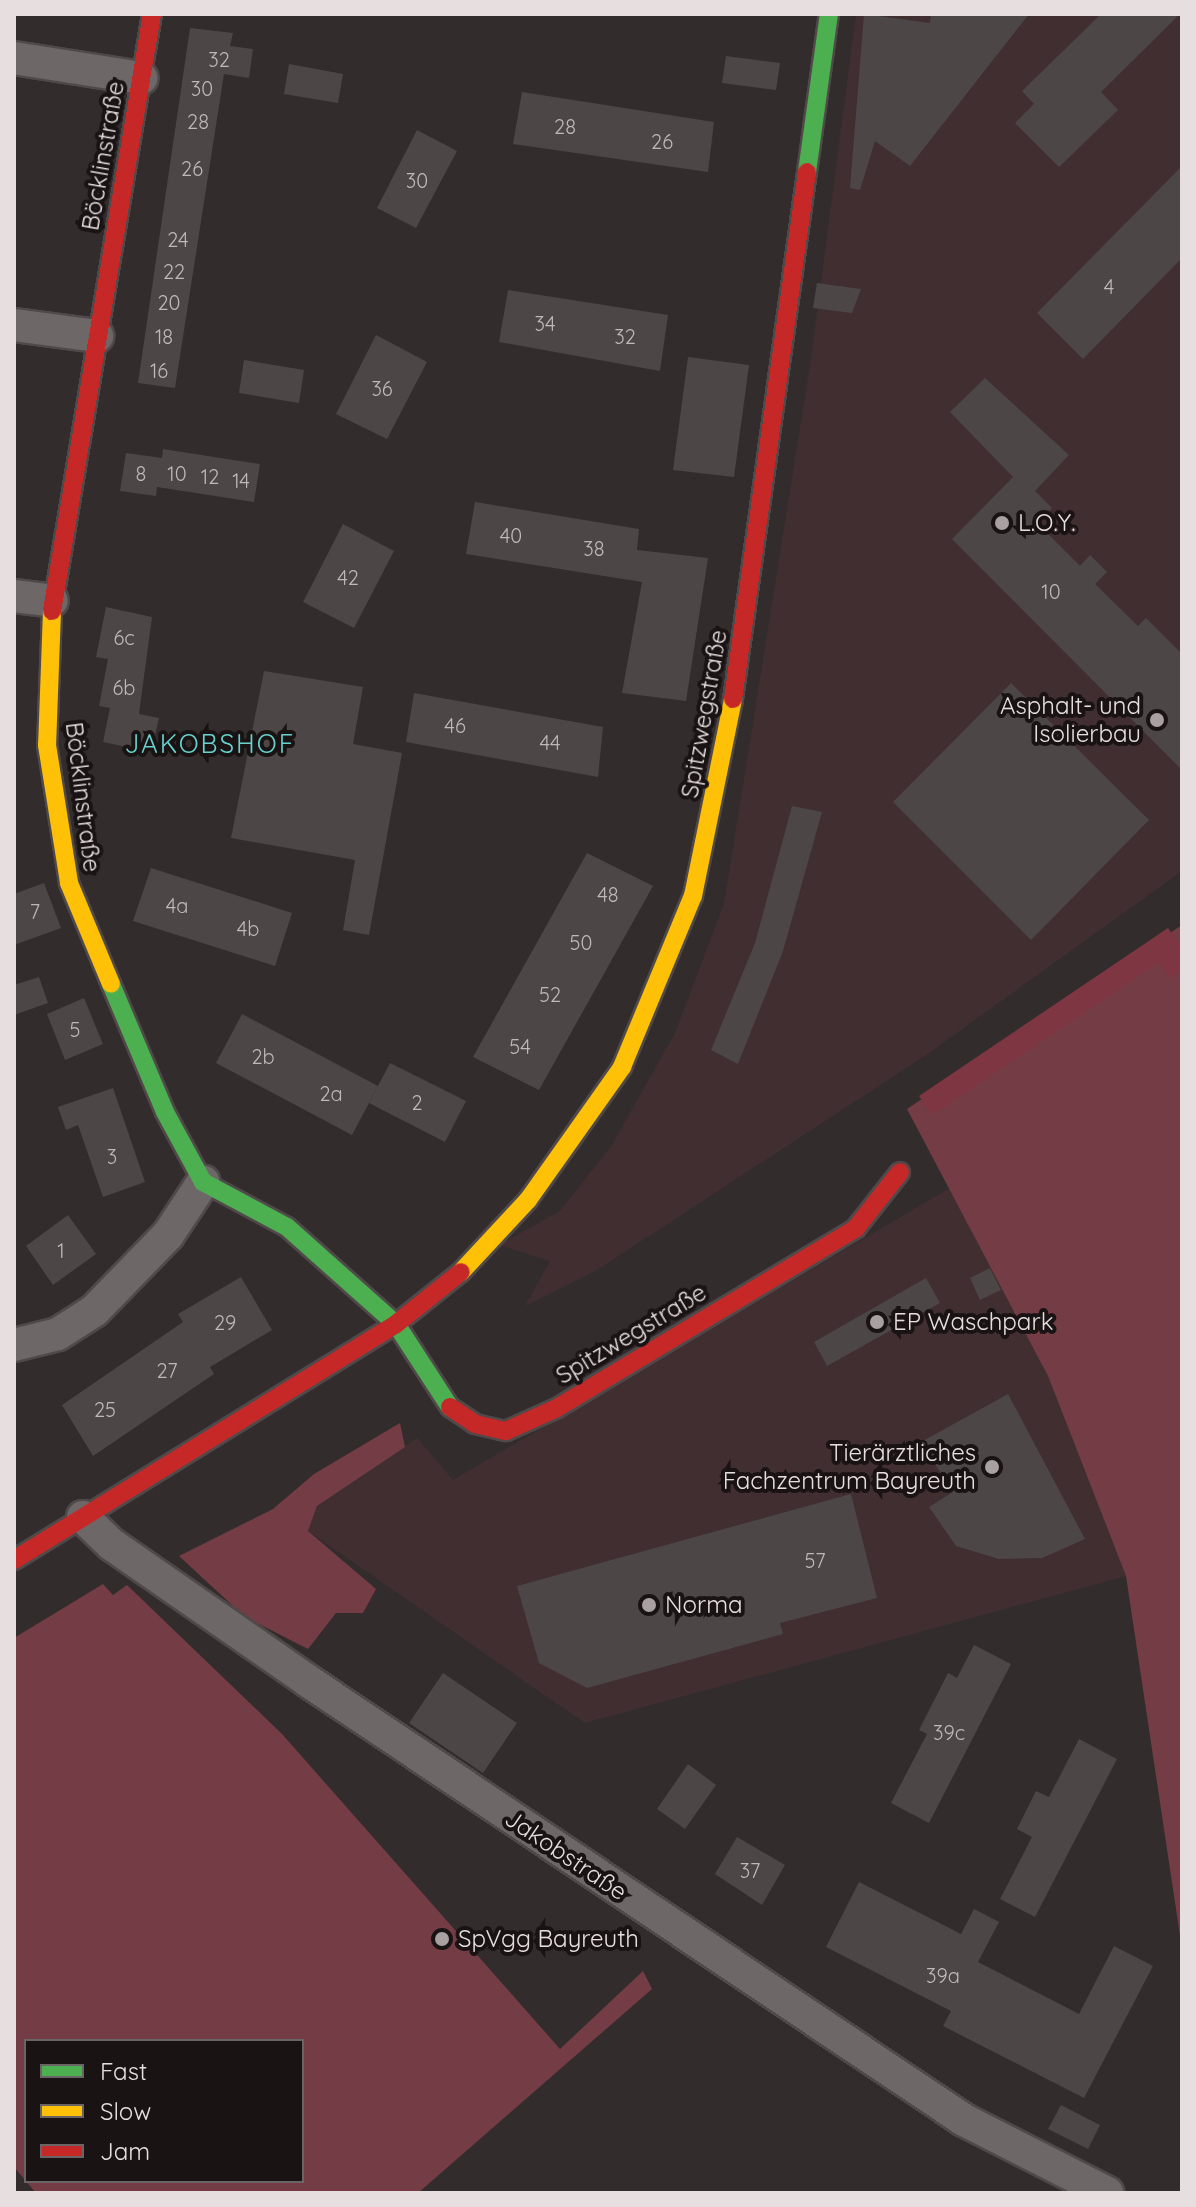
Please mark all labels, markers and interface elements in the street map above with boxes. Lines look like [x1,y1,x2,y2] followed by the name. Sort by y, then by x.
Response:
[208,47,230,71] house number: 32
[191,76,213,100] house number: 30
[76,79,130,233] street label: Böcklinstraße
[187,109,209,133] house number: 28
[554,114,576,138] house number: 28
[651,129,673,153] house number: 26
[181,156,203,180] house number: 26
[406,168,428,192] house number: 30
[167,227,189,251] house number: 24
[163,259,185,283] house number: 22
[1104,274,1114,298] house number: 4
[158,290,180,314] house number: 20
[534,311,556,335] house number: 34
[155,324,173,348] house number: 18
[614,324,636,348] house number: 32
[150,358,168,382] house number: 16
[371,376,393,400] house number: 36
[136,461,146,485] house number: 8
[167,461,187,485] house number: 10
[201,464,219,488] house number: 12
[232,468,250,492] house number: 14
[1018,509,1076,537] place label: L.O.Y.
[993,514,1011,532] marker: L.O.Y.
[500,523,522,547] house number: 40
[583,536,605,560] house number: 38
[337,565,359,589] house number: 42
[1041,579,1061,603] house number: 10
[113,625,135,649] house number: 6c
[675,628,733,800] street label: Spitzwegstraße
[113,675,135,699] house number: 6b
[1000,692,1141,748] place label: Asphalt- und Isolierbau
[1148,711,1166,729] marker: Asphalt- und Isolierbau
[444,713,466,737] house number: 46
[60,720,106,874] street label: Böcklinstraße
[125,728,295,760] district label: JAKOBSHOF
[539,730,561,754] house number: 44
[597,882,619,906] house number: 48
[166,893,188,917] house number: 4a
[30,899,40,923] house number: 7
[237,916,259,940] house number: 4b
[570,930,592,954] house number: 50
[539,982,561,1006] house number: 52
[70,1017,80,1041] house number: 5
[509,1034,531,1058] house number: 54
[251,1044,275,1068] house number: 2b
[319,1081,343,1105] house number: 2a
[411,1090,423,1114] house number: 2
[107,1144,117,1168] house number: 3
[57,1238,65,1262] house number: 1
[551,1278,711,1390] street label: Spitzwegstraße
[893,1308,1053,1336] place label: EP Waschpark
[214,1310,236,1334] house number: 29
[868,1313,886,1331] marker: EP Waschpark
[157,1358,177,1382] house number: 27
[94,1397,116,1421] house number: 25
[723,1439,976,1495] place label: Tierärztliches Fachzentrum Bayreuth
[983,1458,1001,1476] marker: Tierärztliches Fachzentrum Bayreuth
[804,1548,826,1572] house number: 57
[665,1591,743,1619] place label: Norma
[640,1596,658,1614] marker: Norma
[933,1720,965,1744] house number: 39c
[500,1804,632,1906] street label: Jakobstraße
[740,1858,760,1882] house number: 37
[458,1925,639,1953] place label: SpVgg Bayreuth
[433,1930,451,1948] marker: SpVgg Bayreuth
[926,1963,960,1987] house number: 39a
[24,2039,304,2183] legend
[100,2056,147,2086] text: Fast
[100,2096,151,2126] text: Slow
[100,2136,150,2166] text: Jam

